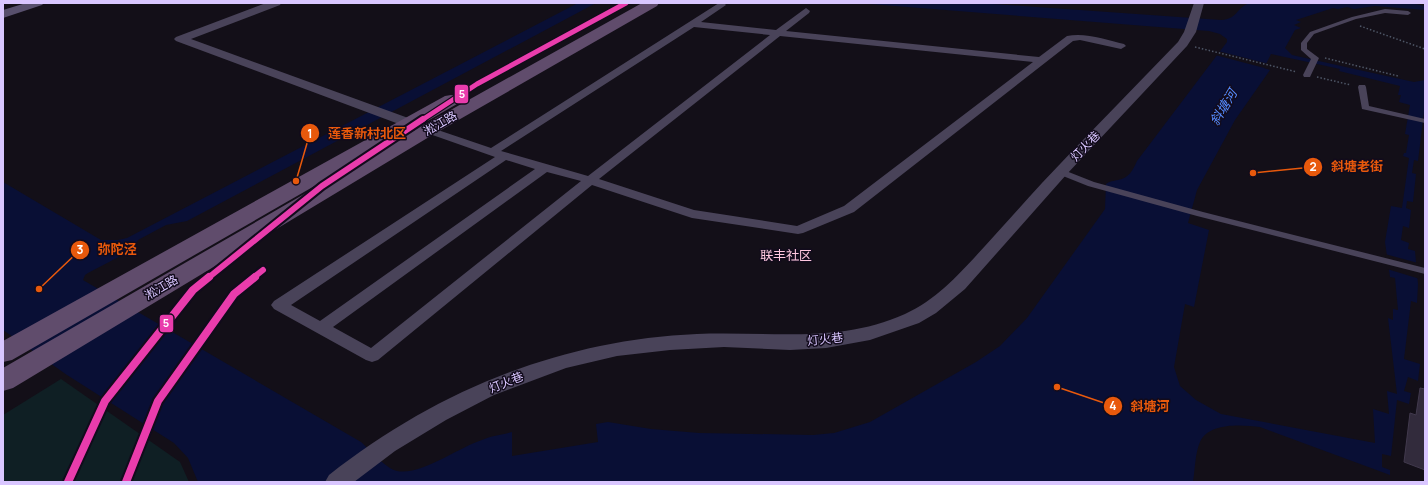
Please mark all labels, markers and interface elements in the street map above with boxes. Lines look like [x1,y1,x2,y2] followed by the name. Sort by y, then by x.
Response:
[1205,83,1242,128] water label: 斜塘河
[454,84,469,104] line badge: 5
[459,86,465,101] text: 5
[420,107,460,139] street label: 淞江路
[300,121,414,146] callout: 莲香新村北区
[328,124,406,142] text: 莲香新村北区
[307,125,313,142] text: 1
[1066,127,1104,165] street label: 灯火巷
[1303,154,1391,179] callout: 斜塘老街
[1331,157,1383,175] text: 斜塘老街
[1309,158,1317,175] text: 2
[70,237,145,262] callout: 弥陀泾
[97,240,137,258] text: 弥陀泾
[77,241,84,258] text: 3
[760,246,812,264] district label: 联丰社区
[141,271,181,303] street label: 淞江路
[159,314,174,333] line badge: 5
[163,315,169,330] text: 5
[806,329,844,349] street label: 灯火巷
[486,367,526,397] street label: 灯火巷
[1103,394,1178,419] callout: 斜塘河
[1109,397,1117,414] text: 4
[1130,397,1170,415] text: 斜塘河

